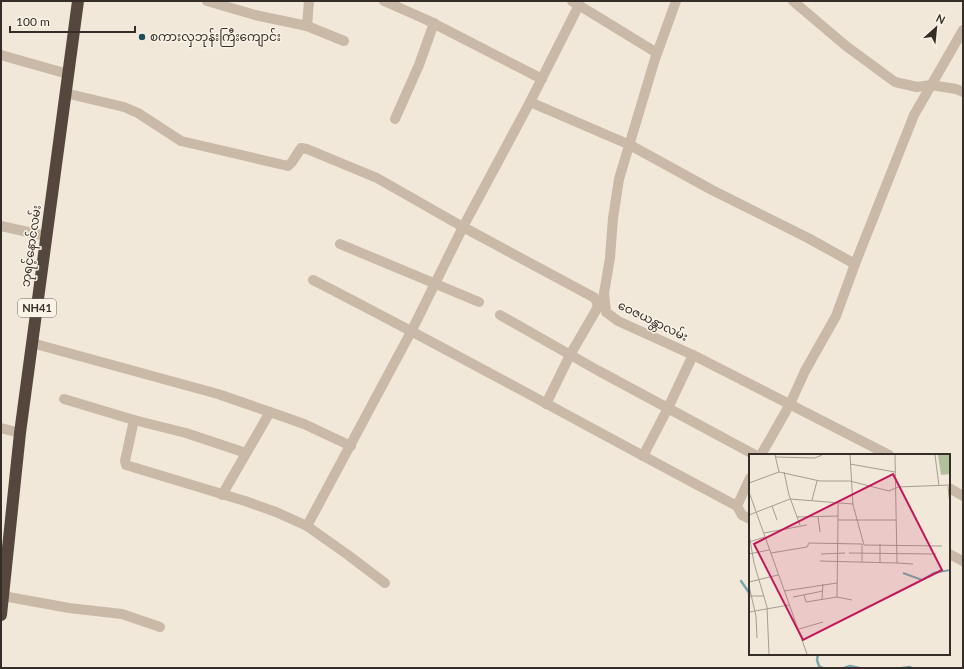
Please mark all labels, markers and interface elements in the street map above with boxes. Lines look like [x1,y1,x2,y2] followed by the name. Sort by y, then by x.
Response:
[10,8,135,34] scale bar
[916,8,956,48] north arrow
[934,11,947,26] text: N
[16,14,50,29] text: 100 m
[150,28,281,47] place label: စကားလှဘုန်းကြီးကျောင်း
[137,32,147,42] marker: စကားလှဘုန်းကြီးကျောင်း
[16,204,47,288] street label: ဘုရင့်နောင်လမ်း
[614,296,691,347] street label: ဝေဇယန္တာလမ်း
[18,299,56,317] road number: NH41
[749,454,950,655] inset map

